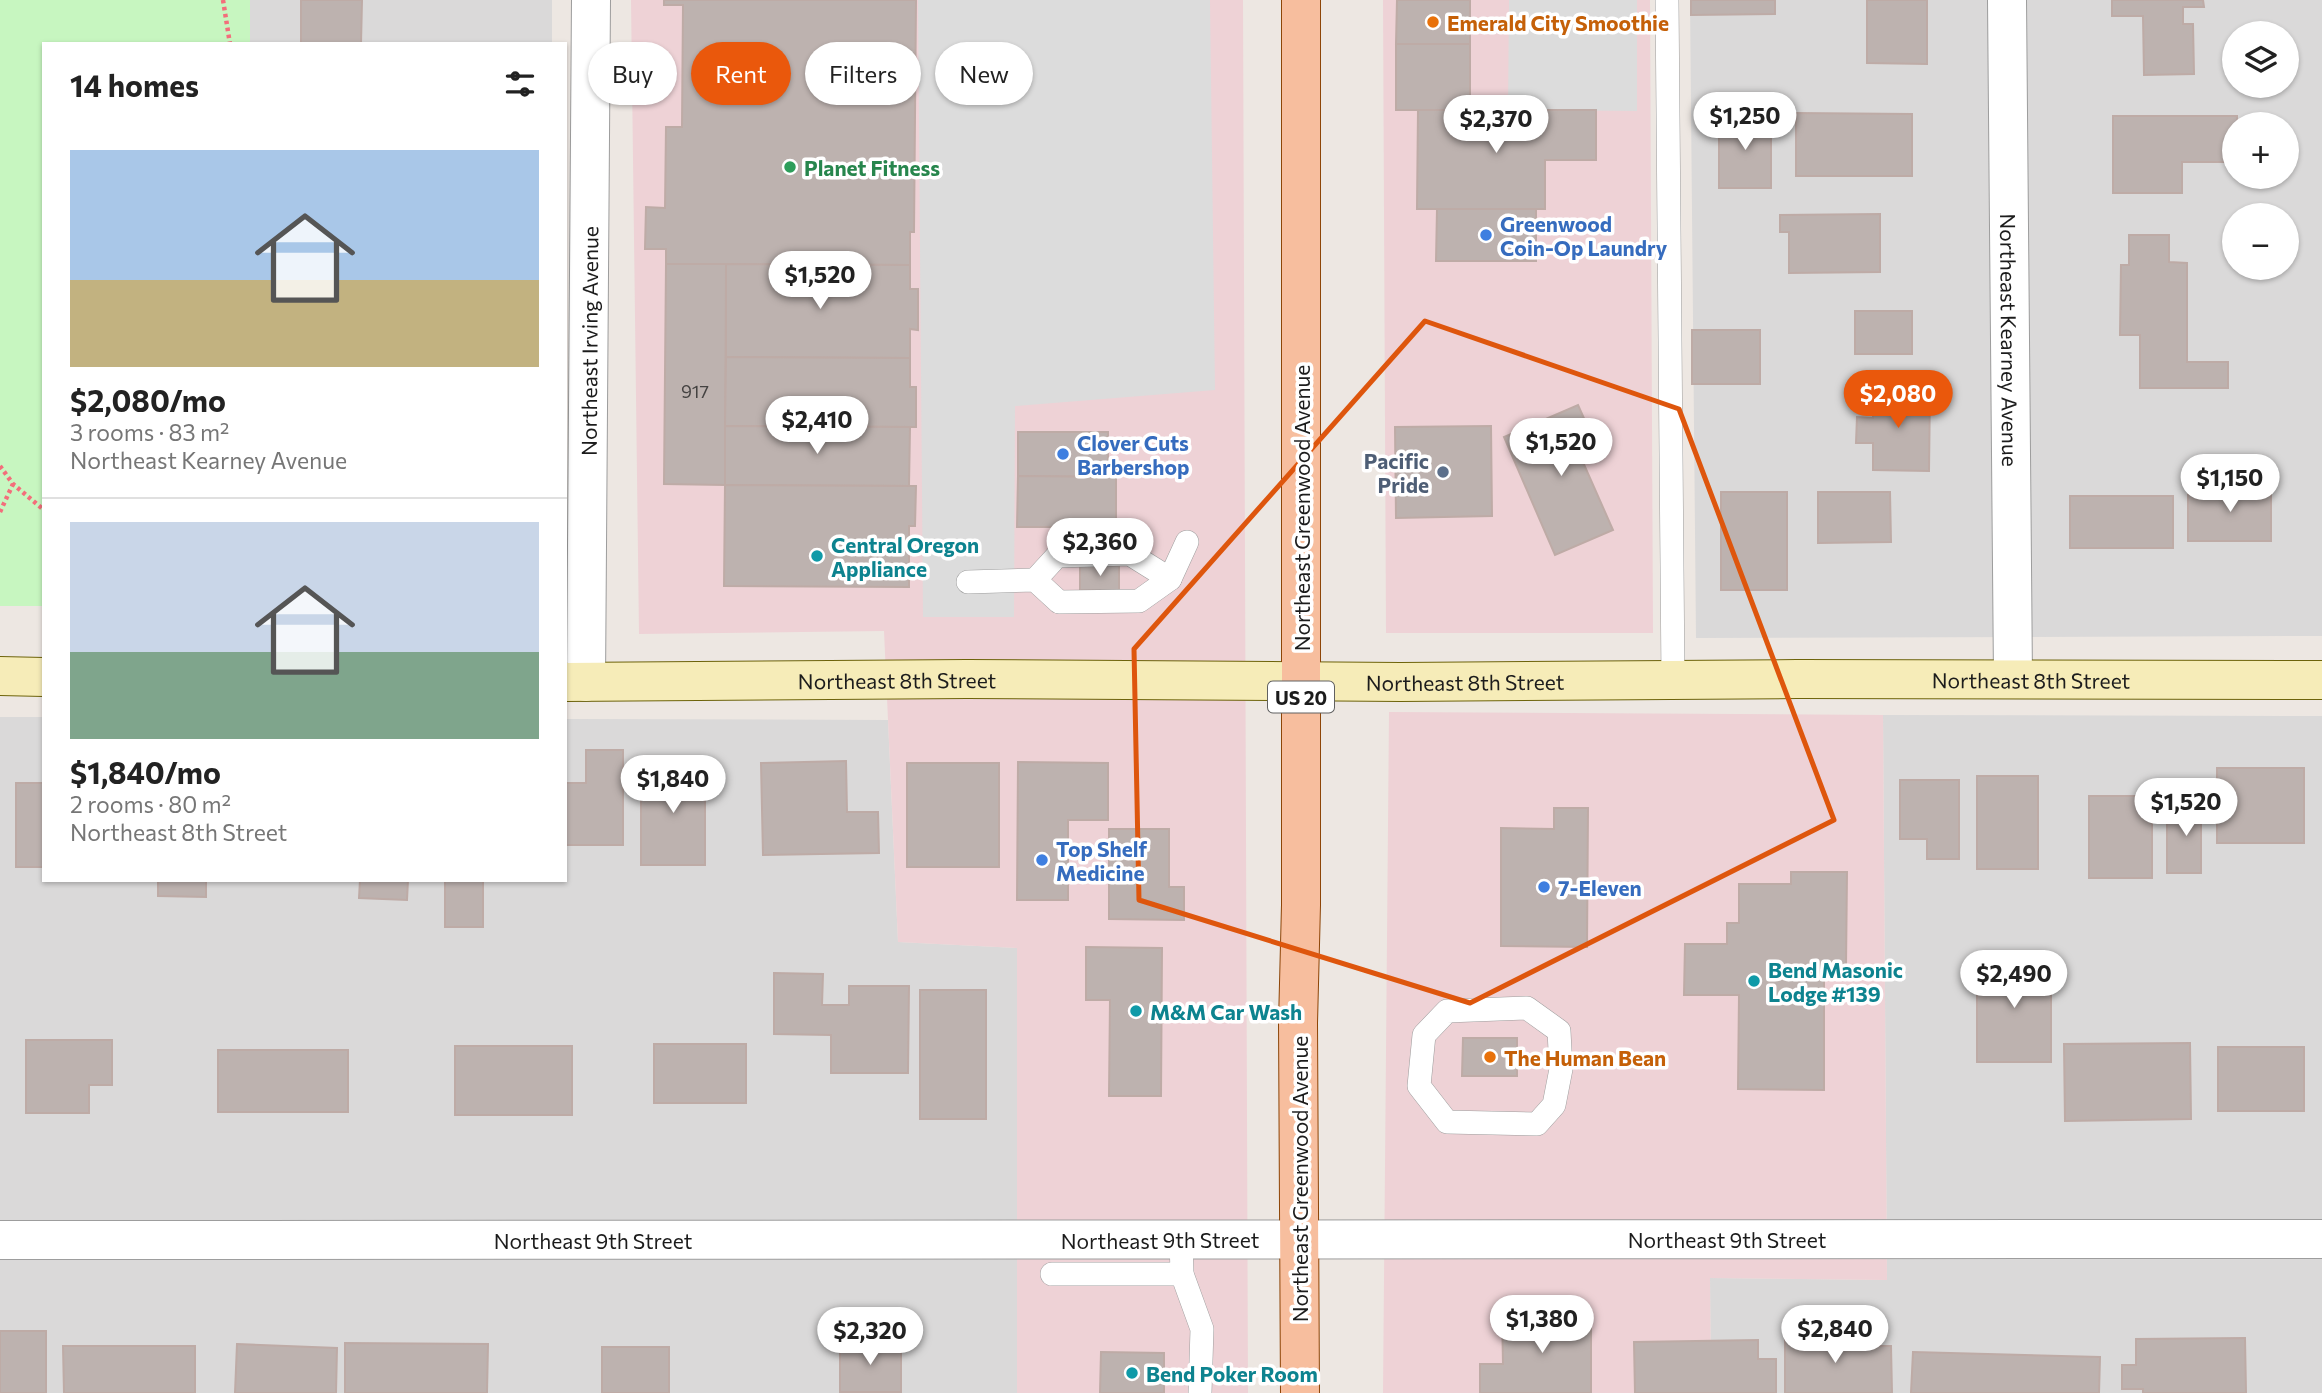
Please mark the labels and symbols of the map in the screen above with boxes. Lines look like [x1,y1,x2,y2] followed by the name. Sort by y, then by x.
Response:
[1447,10,1669,35] place label: Emerald City Smoothie
[1425,14,1441,30] marker: Emerald City Smoothie
[1688,92,1802,152] pin: $1,250
[1439,96,1553,155] pin: $2,370
[804,155,940,180] place label: Planet Fitness
[782,159,798,175] marker: Planet Fitness
[1500,211,1668,260] place label: Greenwood Coin-Op Laundry
[1996,213,2024,467] street label: Northeast Kearney Avenue
[575,226,602,456] street label: Northeast Irving Avenue
[1478,227,1494,243] marker: Greenwood Coin-Op Laundry
[763,252,877,311] pin: $1,520
[1289,365,1314,651] street label: Northeast Greenwood Avenue
[1841,370,1955,430] pin: $2,080
[681,380,709,402] house number: 917
[760,396,874,456] pin: $2,410
[1504,419,1618,478] pin: $1,520
[1077,430,1189,479] place label: Clover Cuts Barbershop
[1055,446,1071,462] marker: Clover Cuts Barbershop
[1364,448,1429,497] place label: Pacific Pride
[2173,454,2287,514] pin: $1,150
[1435,464,1451,480] marker: Pacific Pride
[1043,518,1157,578] pin: $2,360
[831,532,979,581] place label: Central Oregon Appliance
[809,548,825,564] marker: Central Oregon Appliance
[798,666,996,693] street label: Northeast 8th Street
[1932,667,2130,692] street label: Northeast 8th Street
[1366,668,1564,695] street label: Northeast 8th Street
[1268,682,1334,712] road number: US 20
[616,756,730,815] pin: $1,840
[2129,778,2243,838] pin: $1,520
[1056,836,1148,885] place label: Top Shelf Medicine
[1034,852,1050,868] marker: Top Shelf Medicine
[1558,875,1642,900] place label: 7-Eleven
[1536,879,1552,895] marker: 7-Eleven
[1957,950,2071,1010] pin: $2,490
[1768,957,1903,1006] place label: Bend Masonic Lodge #139
[1746,973,1762,989] marker: Bend Masonic Lodge #139
[1150,999,1302,1024] place label: M&M Car Wash
[1128,1003,1144,1019] marker: M&M Car Wash
[1287,1036,1312,1322] street label: Northeast Greenwood Avenue
[1504,1045,1666,1070] place label: The Human Bean
[1482,1049,1498,1065] marker: The Human Bean
[494,1227,692,1252] street label: Northeast 9th Street
[1061,1227,1259,1252] street label: Northeast 9th Street
[1628,1227,1826,1252] street label: Northeast 9th Street
[1485,1296,1599,1355] pin: $1,380
[1778,1306,1892,1365] pin: $2,840
[813,1308,927,1367] pin: $2,320
[1146,1361,1318,1386] place label: Bend Poker Room
[1124,1365,1140,1381] marker: Bend Poker Room

